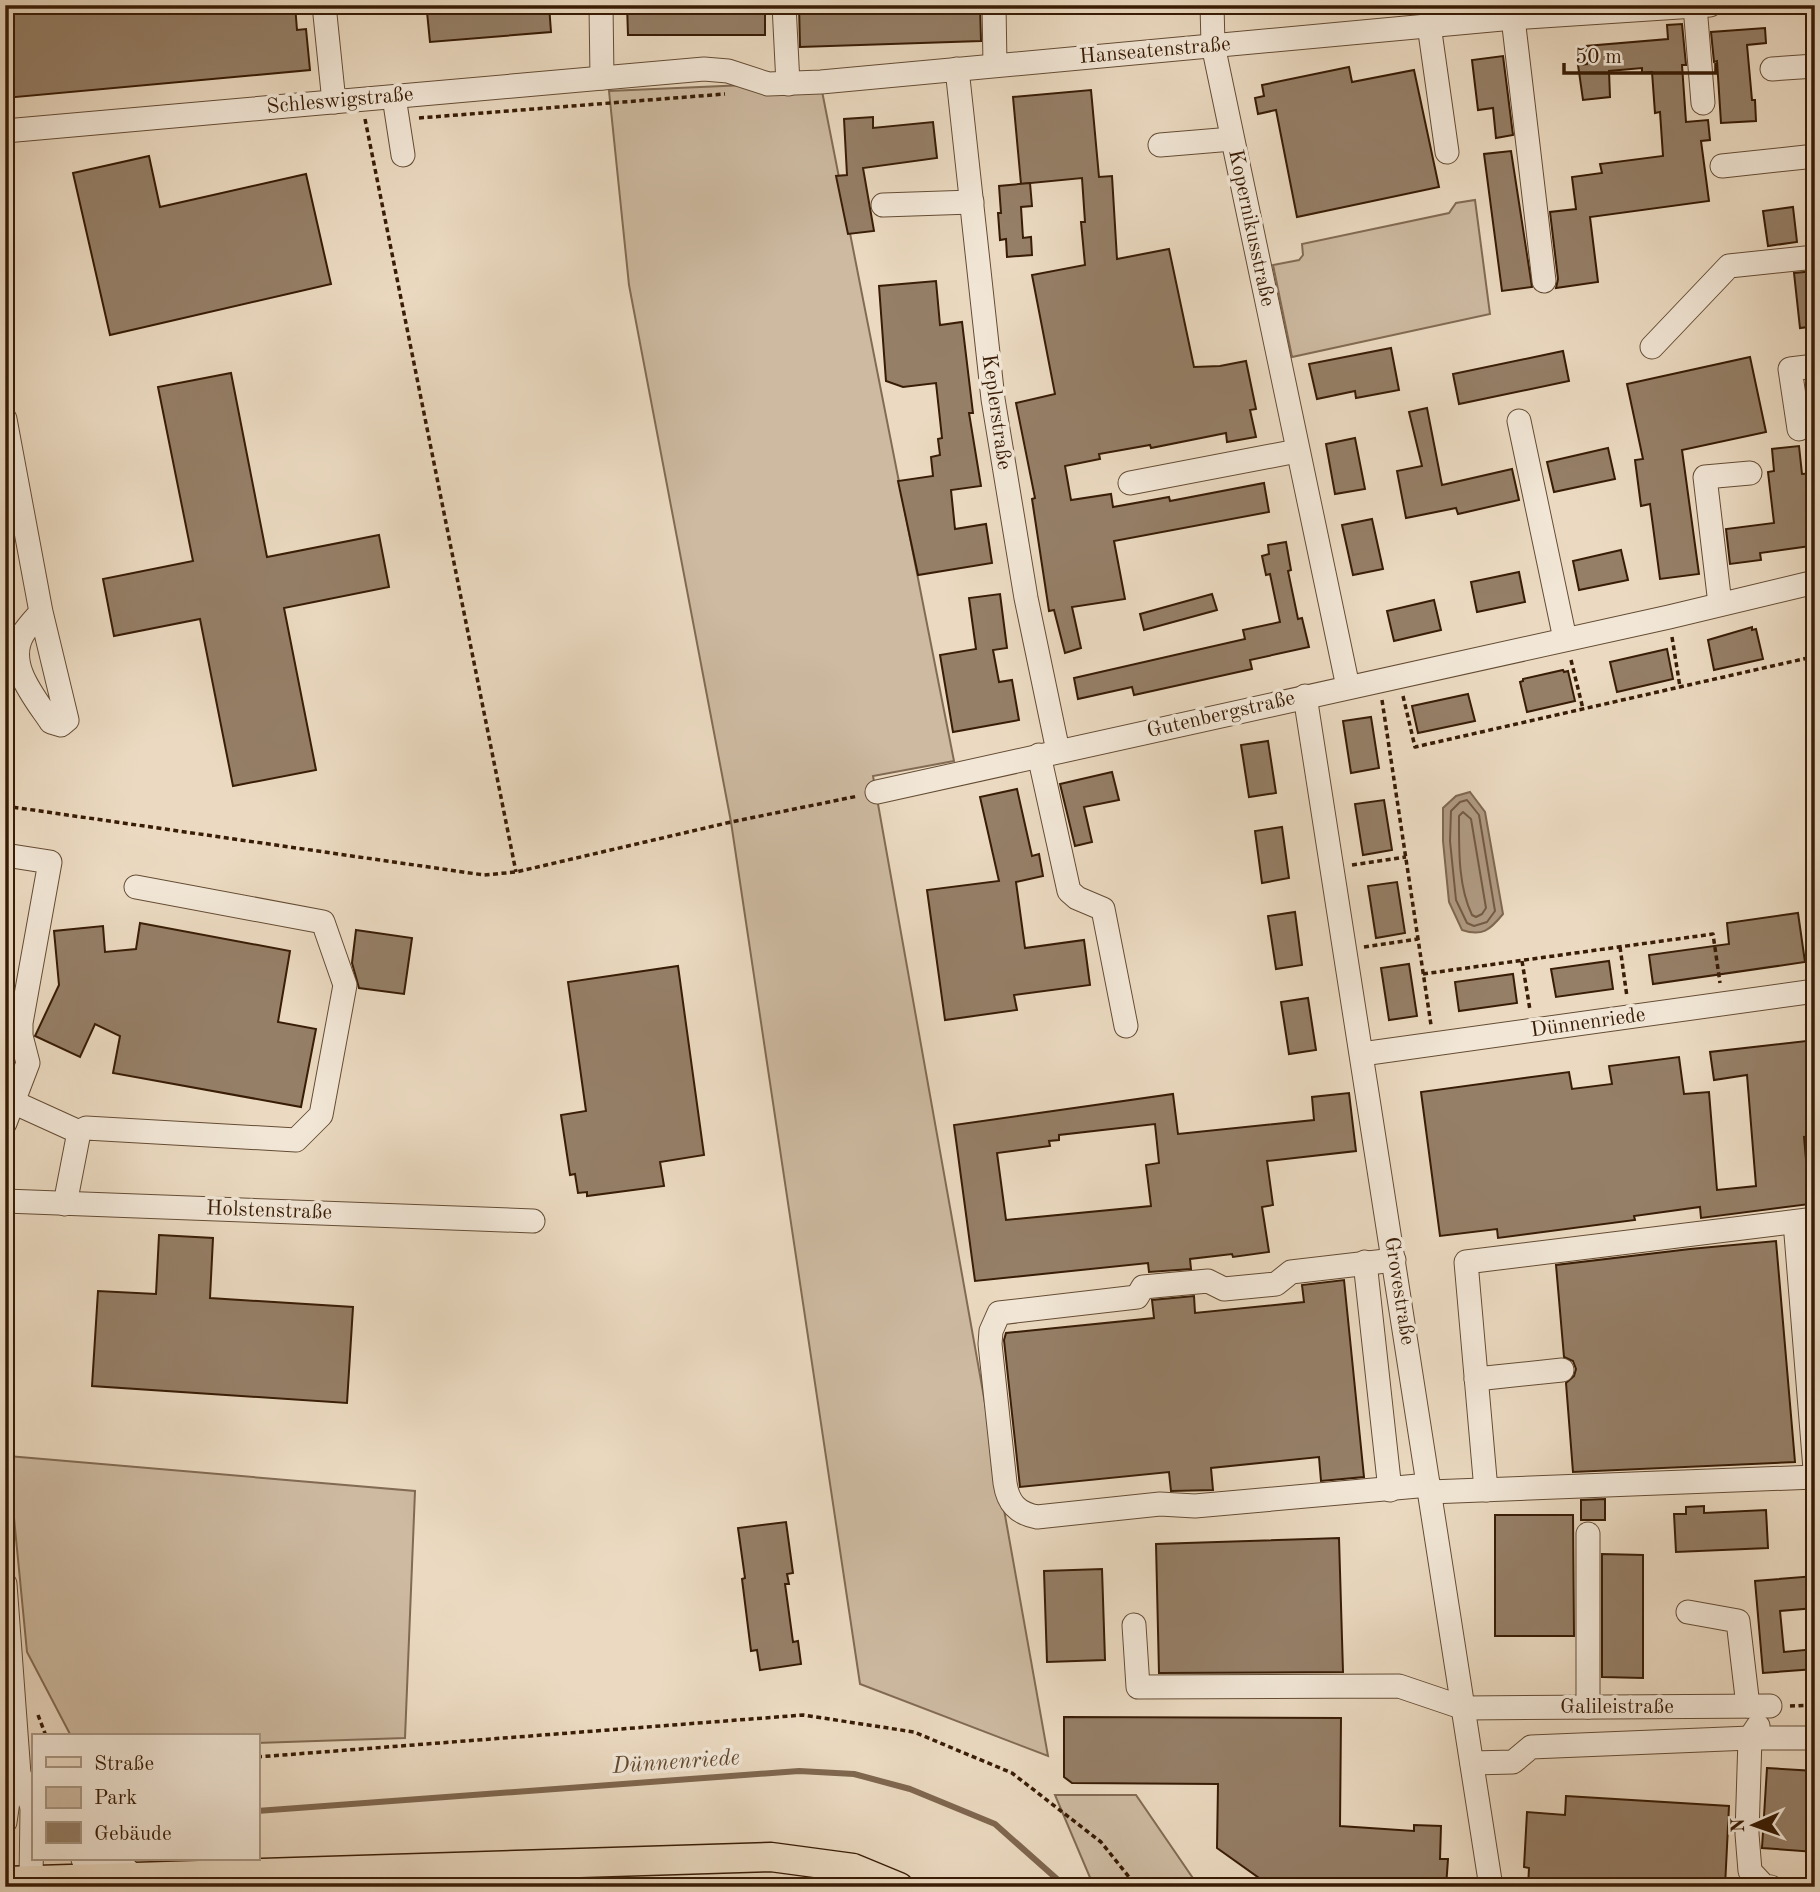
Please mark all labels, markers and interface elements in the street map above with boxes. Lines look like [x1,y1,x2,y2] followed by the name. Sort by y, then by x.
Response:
[1564,32,1717,76] scale bar
[1078,34,1232,68] street label: Hanseatenstraße
[1575,47,1622,68] text: 50 m
[266,84,414,118] street label: Schleswigstraße
[1224,148,1278,308] street label: Kopernikusstraße
[977,353,1015,471] street label: Keplerstraße
[1145,688,1297,742] street label: Gutenbergstraße
[1529,1005,1647,1041] street label: Dünnenriede
[206,1198,332,1224] street label: Holstenstraße
[1380,1235,1418,1347] street label: Grovestraße
[1560,1697,1674,1718] street label: Galileistraße
[32,1734,259,1860] legend
[610,1746,741,1778] water label: Dünnenriede
[94,1754,154,1775] text: Straße
[94,1788,137,1809] text: Park
[1718,1790,1788,1860] north arrow
[1730,1817,1749,1833] text: N
[94,1824,172,1845] text: Gebäude

